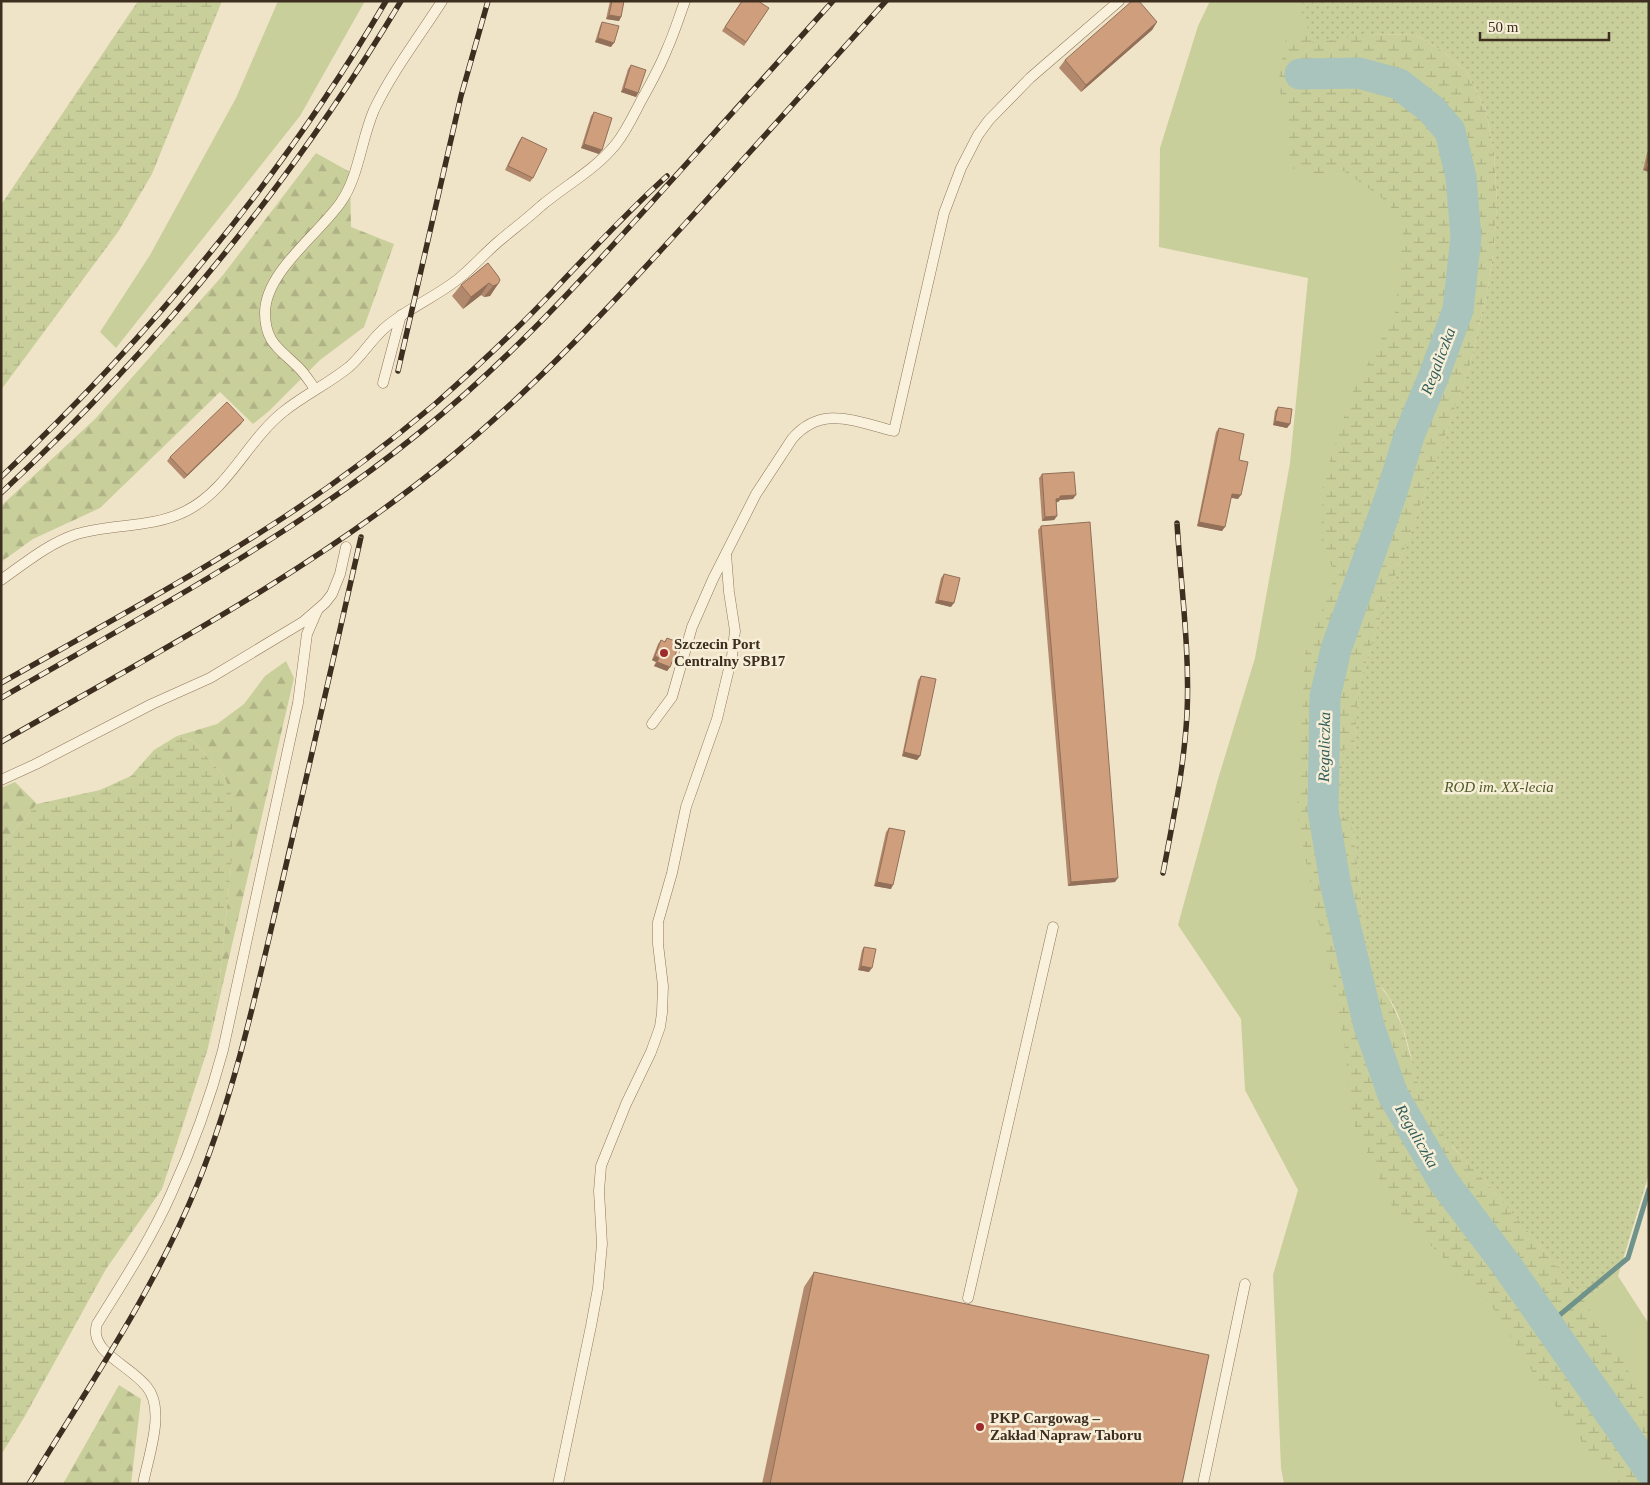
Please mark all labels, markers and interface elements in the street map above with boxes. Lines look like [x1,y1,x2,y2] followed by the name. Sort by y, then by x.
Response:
[1480,10,1609,42] scale bar
[1488,19,1519,35] text: 50 m
[1417,325,1459,398] water label: Regaliczka
[674,636,786,669] place label: Szczecin Port Centralny SPB17
[658,647,670,659] marker: Szczecin Port Centralny SPB17
[1315,712,1334,783] water label: Regaliczka
[1443,779,1554,795] park label: ROD im. XX-lecia
[1391,1100,1442,1171] water label: Regaliczka
[990,1410,1142,1443] place label: PKP Cargowag – Zakład Napraw Taboru
[974,1421,986,1433] marker: PKP Cargowag – Zakład Napraw Taboru

